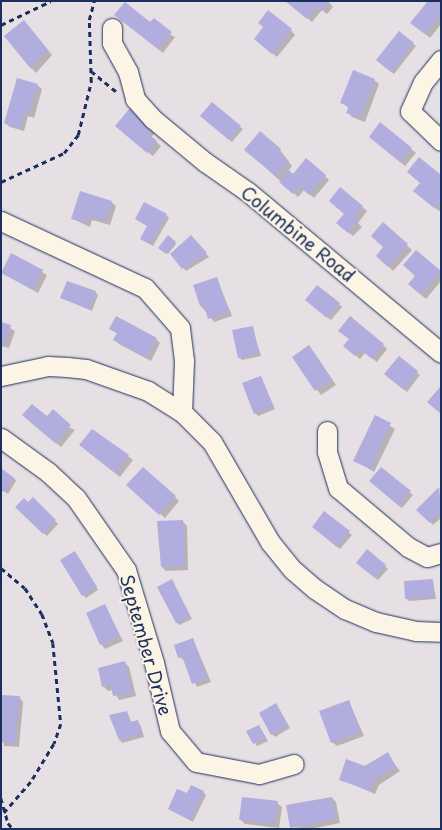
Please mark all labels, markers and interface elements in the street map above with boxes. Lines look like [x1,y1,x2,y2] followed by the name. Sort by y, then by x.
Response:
[236,181,360,287] street label: Columbine Road
[115,572,177,718] street label: September Drive

